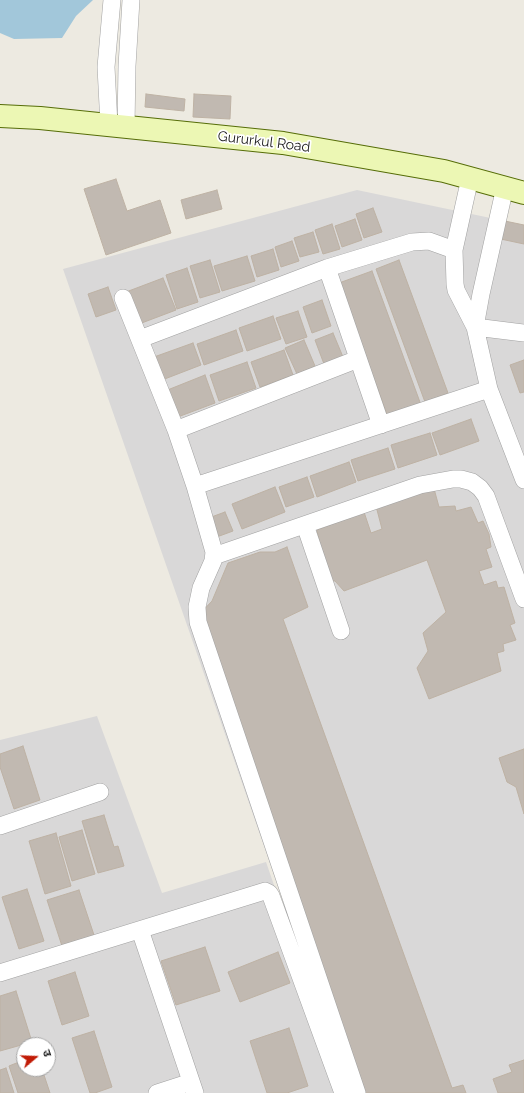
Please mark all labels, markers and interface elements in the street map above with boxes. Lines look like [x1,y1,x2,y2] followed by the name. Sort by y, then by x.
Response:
[217,128,311,156] street label: Gururkul Road
[16,1037,56,1077] north arrow
[40,1048,54,1058] text: उ

